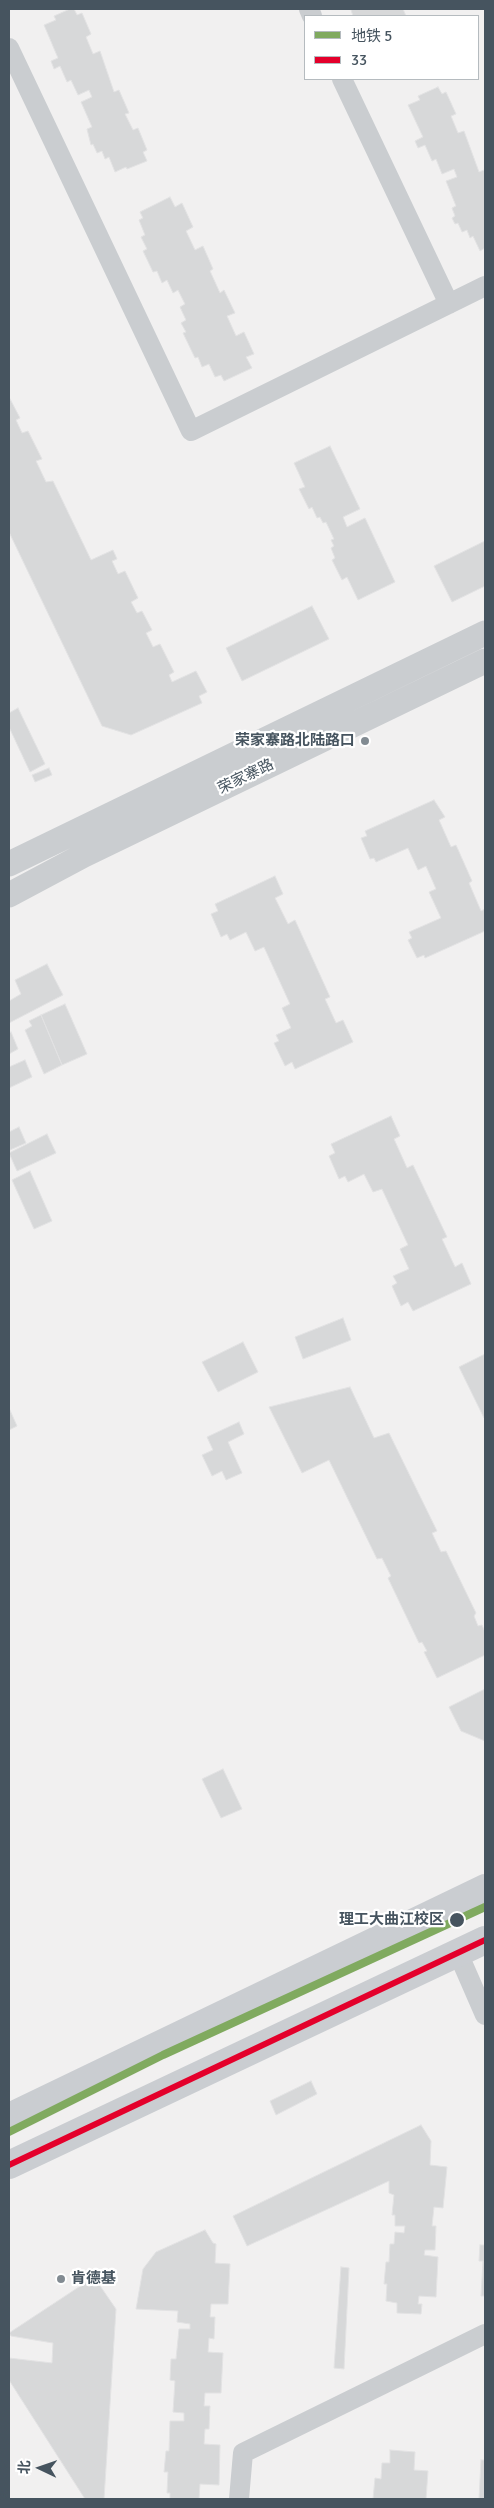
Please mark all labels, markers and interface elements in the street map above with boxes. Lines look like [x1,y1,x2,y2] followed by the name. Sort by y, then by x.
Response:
[304,15,479,80] legend
[351,27,392,45] text: 地铁 5
[351,51,367,69] text: 33
[235,732,355,750] place label: 荣家寨路北陆路口
[359,735,371,747] marker: 荣家寨路北陆路口
[215,756,277,798] street label: 荣家寨路
[339,1911,444,1929] place label: 理工大曲江校区
[448,1911,466,1929] marker: 理工大曲江校区
[71,2270,116,2288] place label: 肯德基
[55,2273,67,2285] marker: 肯德基
[15,2443,65,2493] north arrow
[16,2460,33,2475] text: 北

